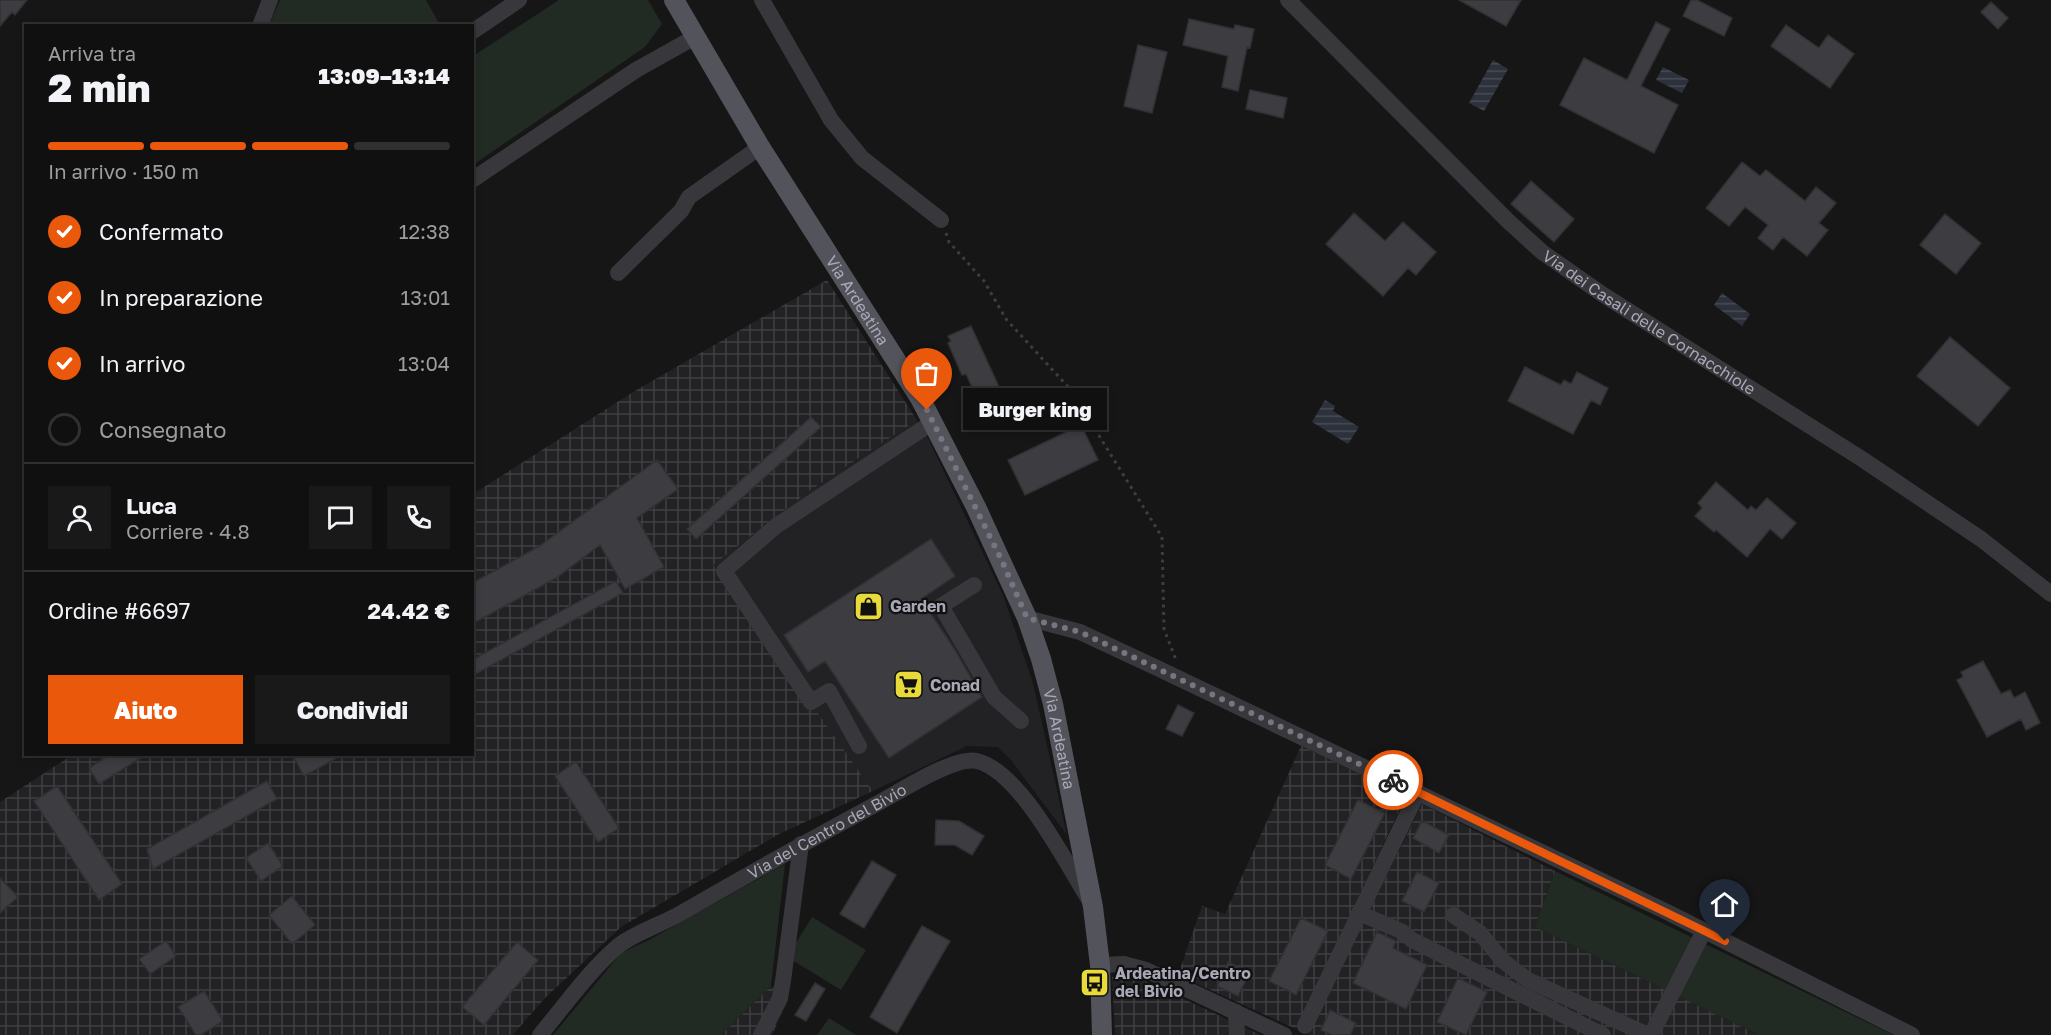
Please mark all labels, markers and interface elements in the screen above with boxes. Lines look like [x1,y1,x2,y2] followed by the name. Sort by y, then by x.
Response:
[48,41,136,65] text: Arriva tra
[318,62,450,89] text: 13:09–13:14
[48,64,151,111] text: 2 min
[48,159,199,183] text: In arrivo · 150 m
[48,215,81,248] icon: check
[99,218,224,245] text: Confermato
[399,219,450,243] text: 12:38
[1539,246,1759,399] street label: Via dei Casali delle Cornacchiole
[822,252,894,349] street label: Via Ardeatina
[48,281,81,314] icon: check
[99,284,263,311] text: In preparazione
[401,285,450,309] text: 13:01
[48,347,81,380] icon: check
[901,348,952,410] pin
[99,350,186,377] text: In arrivo
[398,351,450,375] text: 13:04
[910,357,943,390] icon: bag
[963,389,1107,431] callout: Burger king
[978,397,1092,421] text: Burger king
[99,416,226,443] text: Consegnato
[48,486,111,549] button: person
[309,486,372,549] button: chat
[387,486,450,549] button: phone
[126,492,177,519] text: Luca
[126,519,250,543] text: Corriere · 4.8
[853,590,885,622] shop icon: Garden
[890,596,946,616] place label: Garden
[48,597,190,624] text: Ordine #6697
[368,597,450,624] text: 24.42 €
[893,669,925,701] supermarket icon: Conad
[48,675,243,744] button: Aiuto
[255,675,450,744] button: Condividi
[930,675,980,695] place label: Conad
[1039,686,1080,791] street label: Via Ardeatina
[1363,750,1423,810] courier
[1377,764,1410,797] icon: bike
[744,779,910,883] street label: Via del Centro del Bivio
[1699,879,1750,941] pin
[1708,888,1741,921] icon: home
[1115,963,1251,1001] place label: Ardeatina/Centro del Bivio
[1078,966,1110,998] bus stop icon: Ardeatina/Centro del Bivio

